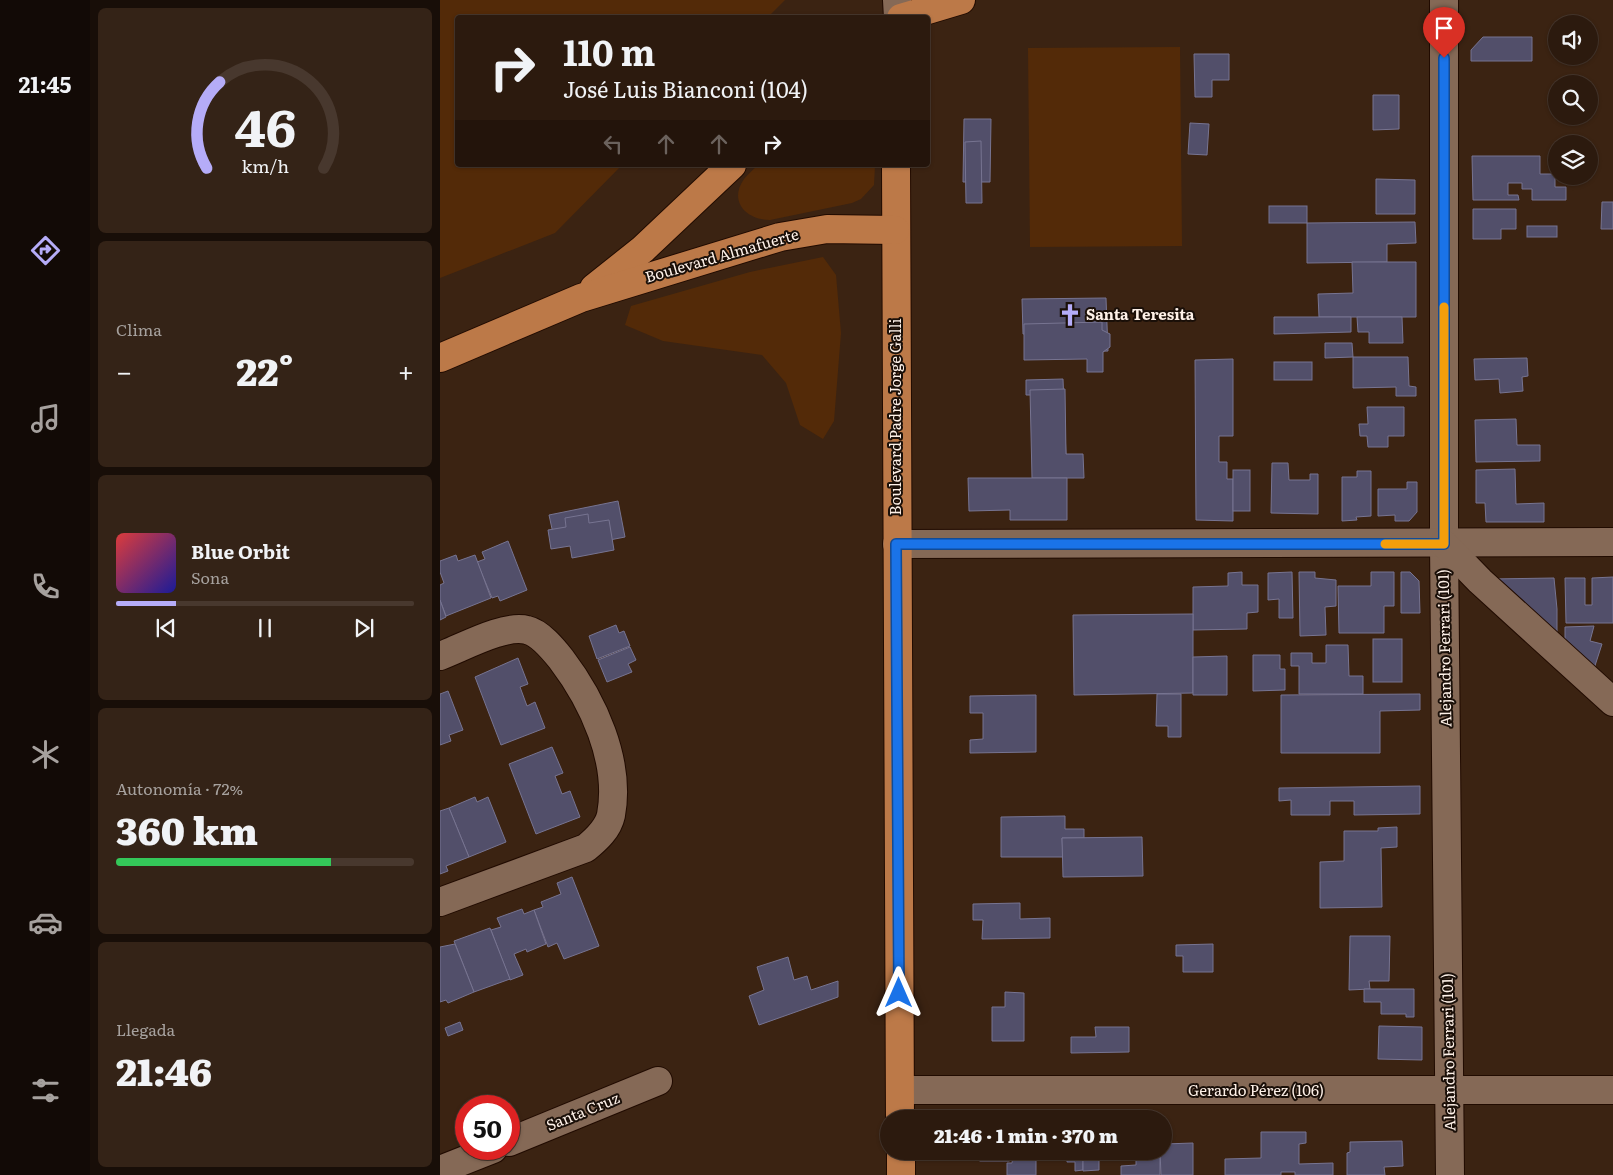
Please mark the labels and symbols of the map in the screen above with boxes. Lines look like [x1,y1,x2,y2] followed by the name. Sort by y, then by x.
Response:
[1423,7,1465,58] pin
[642,222,801,287] street label: Boulevard Almafuerte
[1057,302,1083,328] church icon: Santa Teresita
[1086,302,1195,325] place label: Santa Teresita
[883,319,906,515] street label: Boulevard Padre Jorge Galli
[1431,569,1456,727] street label: Alejandro Ferrari (101)
[872,966,924,1018] position arrow
[1435,973,1460,1131] street label: Alejandro Ferrari (101)
[1188,1078,1324,1101] street label: Gerardo Pérez (106)
[542,1085,623,1136] street label: Santa Cruz
[455,1095,520,1160] speed limit sign: 50

